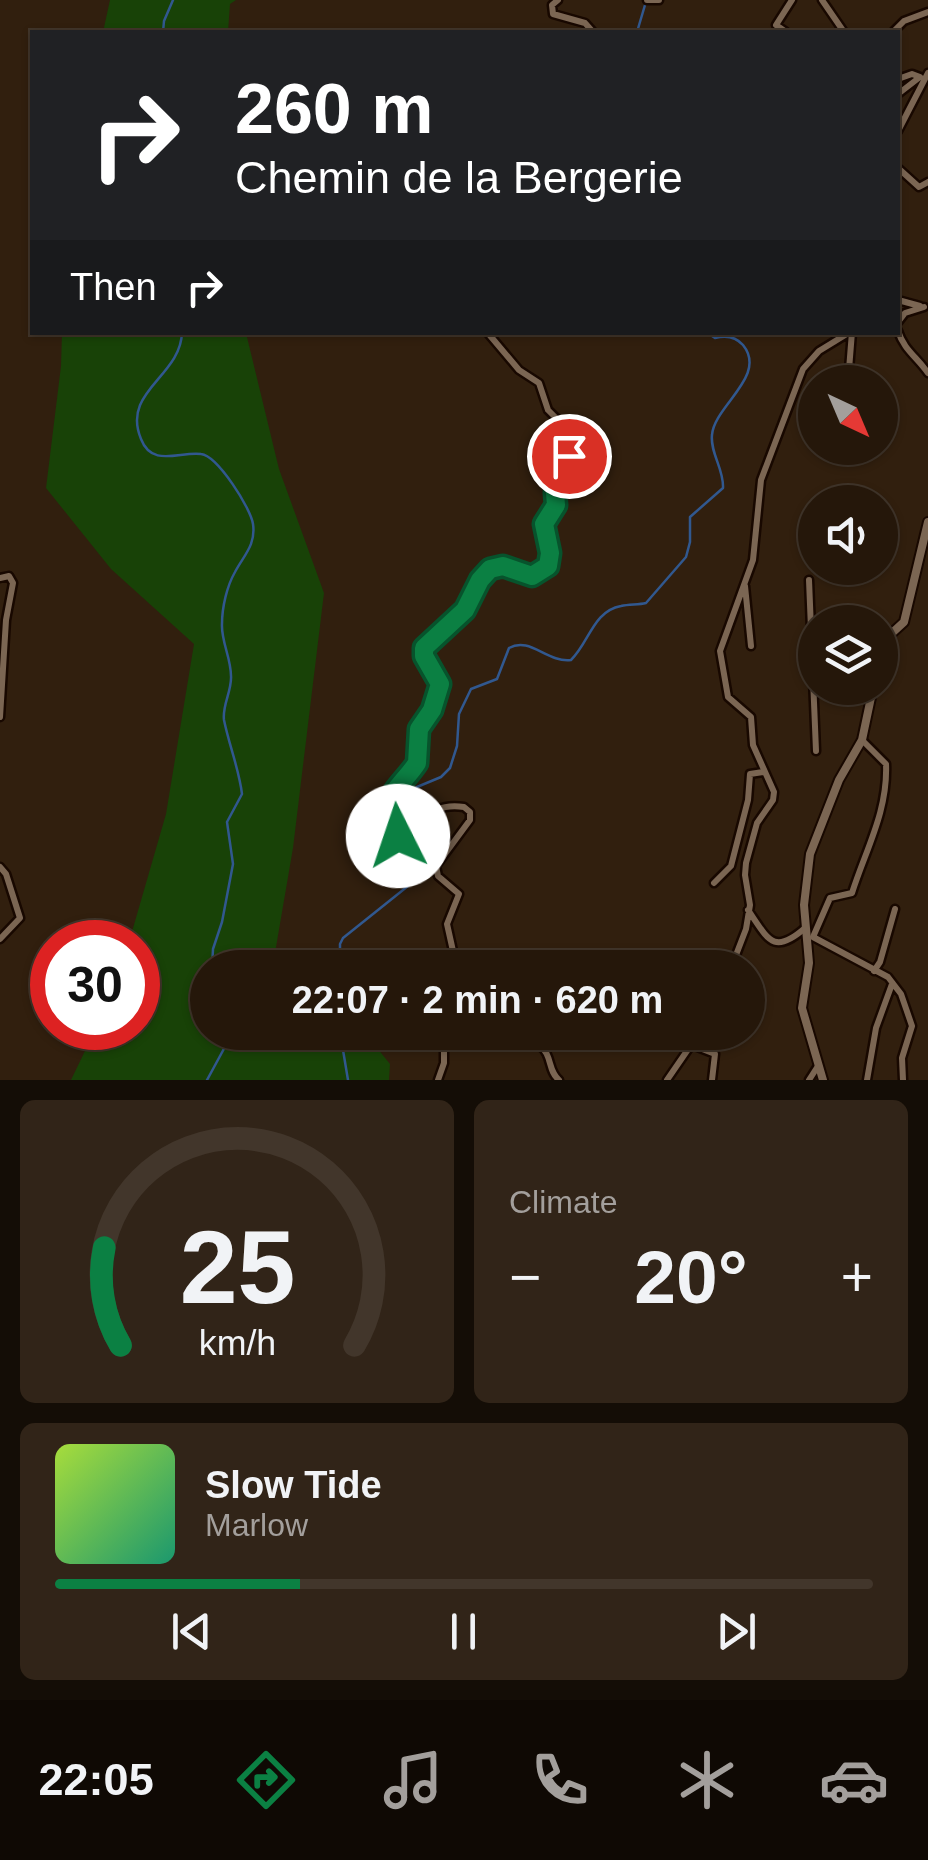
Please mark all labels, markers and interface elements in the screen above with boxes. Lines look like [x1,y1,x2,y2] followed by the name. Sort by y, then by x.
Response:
[70,70,200,200] icon: right
[235,70,433,148] text: 260 m
[235,152,683,203] text: Chemin de la Bergerie
[177,260,232,315] icon: right
[70,266,157,308] text: Then
[798,365,898,465] north arrow
[798,365,898,705] map controls
[527,414,612,499] pin
[542,429,597,484] icon: arrive
[798,485,898,585] button: sound
[798,605,898,705] button: layers
[346,784,450,888] position arrow
[30,920,160,1050] speed limit sign: 30
[292,979,663,1021] text: 22:07 · 2 min · 620 m
[509,1184,617,1220] text: Climate
[179,1209,295,1325] text: 25
[634,1235,748,1319] text: 20°
[509,1246,541,1308] text: −
[841,1246,873,1308] text: +
[198,1323,276,1363] text: km/h
[205,1464,382,1506] text: Slow Tide
[205,1507,308,1543] text: Marlow
[164,1604,219,1659] icon: previous
[436,1604,491,1659] icon: pause
[709,1604,764,1659] icon: next
[231,1745,301,1815] icon: directions
[378,1745,448,1815] icon: music
[525,1745,595,1815] icon: phone
[672,1745,742,1815] icon: climate
[819,1745,889,1815] icon: car
[39,1754,154,1805] text: 22:05

